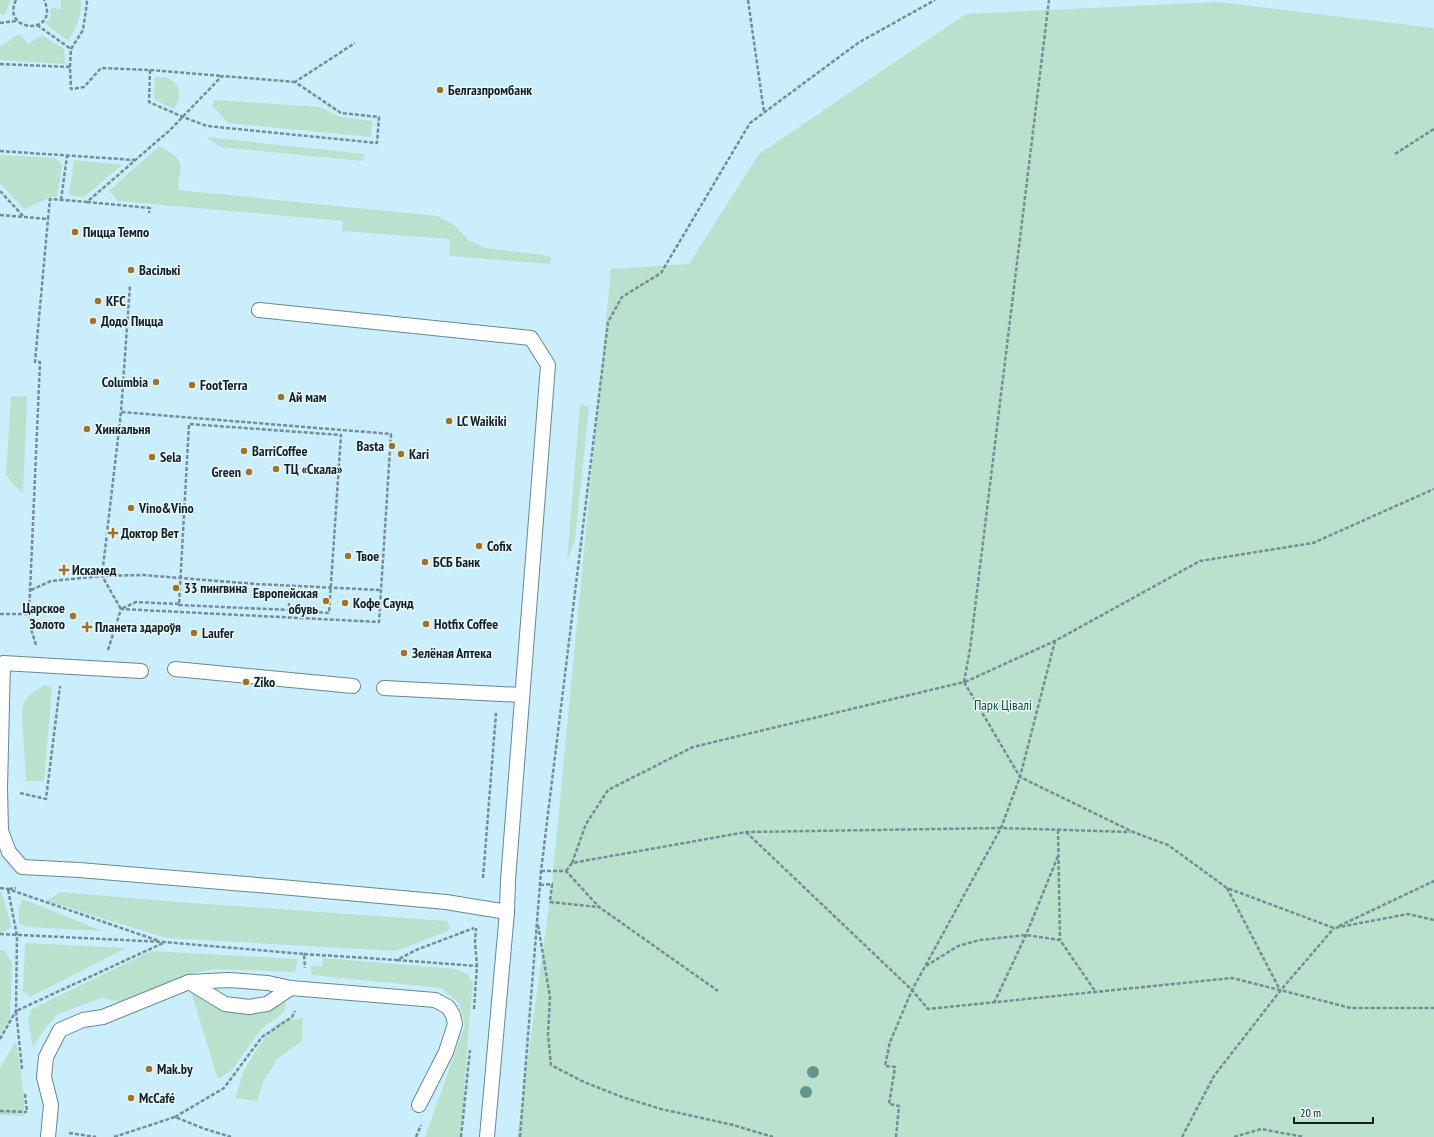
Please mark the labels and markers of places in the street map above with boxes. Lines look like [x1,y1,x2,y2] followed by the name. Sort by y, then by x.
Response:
[448,81,532,99] place label: Белгазпромбанк
[435,85,445,95] marker: Белгазпромбанк
[83,223,149,241] place label: Пицца Темпо
[70,227,80,237] marker: Пицца Темпо
[139,261,180,279] place label: Васількі
[126,265,136,275] marker: Васількі
[106,292,126,310] place label: KFC
[93,296,103,306] marker: KFC
[101,312,164,330] place label: Додо Пицца
[88,316,98,326] marker: Додо Пицца
[102,373,148,391] place label: Columbia
[200,376,248,394] place label: FootTerra
[151,377,161,387] marker: Columbia
[187,380,197,390] marker: FootTerra
[288,388,327,406] place label: Ай мам
[276,392,286,402] marker: Ай мам
[457,412,507,430] place label: LC Waikiki
[444,416,454,426] marker: LC Waikiki
[95,420,150,438] place label: Хинкальня
[82,424,92,434] marker: Хинкальня
[357,437,384,455] place label: Basta
[387,441,397,451] marker: Basta
[252,442,308,460] place label: BarriCoffee
[409,445,429,463] place label: Kari
[239,446,249,456] marker: BarriCoffee
[160,448,182,466] place label: Sela
[396,449,406,459] marker: Kari
[147,452,157,462] marker: Sela
[284,460,343,478] place label: ТЦ «Скала»
[212,463,241,481] place label: Green
[271,464,281,474] marker: ТЦ «Скала»
[244,467,254,477] marker: Green
[138,499,194,517] place label: Vino&Vino
[126,503,136,513] marker: Vino&Vino
[121,524,179,542] place label: Доктор Вет
[108,528,118,538] marker: Доктор Вет
[487,537,513,555] place label: Cofix
[474,541,484,551] marker: Cofix
[356,547,379,565] place label: Твое
[343,551,353,561] marker: Твое
[433,553,480,571] place label: БСБ Банк
[420,557,430,567] marker: БСБ Банк
[72,561,117,579] place label: Искамед
[59,565,69,575] marker: Искамед
[184,579,248,597] place label: 33 пингвина
[171,583,181,593] marker: 33 пингвина
[253,584,318,618] place label: Европейская обувь
[353,594,414,612] place label: Кофе Саунд
[321,596,331,606] marker: Европейская обувь
[340,598,350,608] marker: Кофе Саунд
[22,599,65,633] place label: Царское Золото
[68,611,78,621] marker: Царское Золото
[434,615,498,633] place label: Hotfix Coffee
[95,618,181,636] place label: Планета здароўя
[421,619,431,629] marker: Hotfix Coffee
[82,622,92,632] marker: Планета здароўя
[202,624,235,642] place label: Laufer
[189,628,199,638] marker: Laufer
[412,644,492,662] place label: Зелёная Аптека
[399,648,409,658] marker: Зелёная Аптека
[254,673,275,691] place label: Ziko
[241,677,251,687] marker: Ziko
[157,1060,193,1078] place label: Mak.by
[144,1064,154,1074] marker: Mak.by
[139,1089,175,1107] place label: McCafé
[126,1093,136,1103] marker: McCafé

